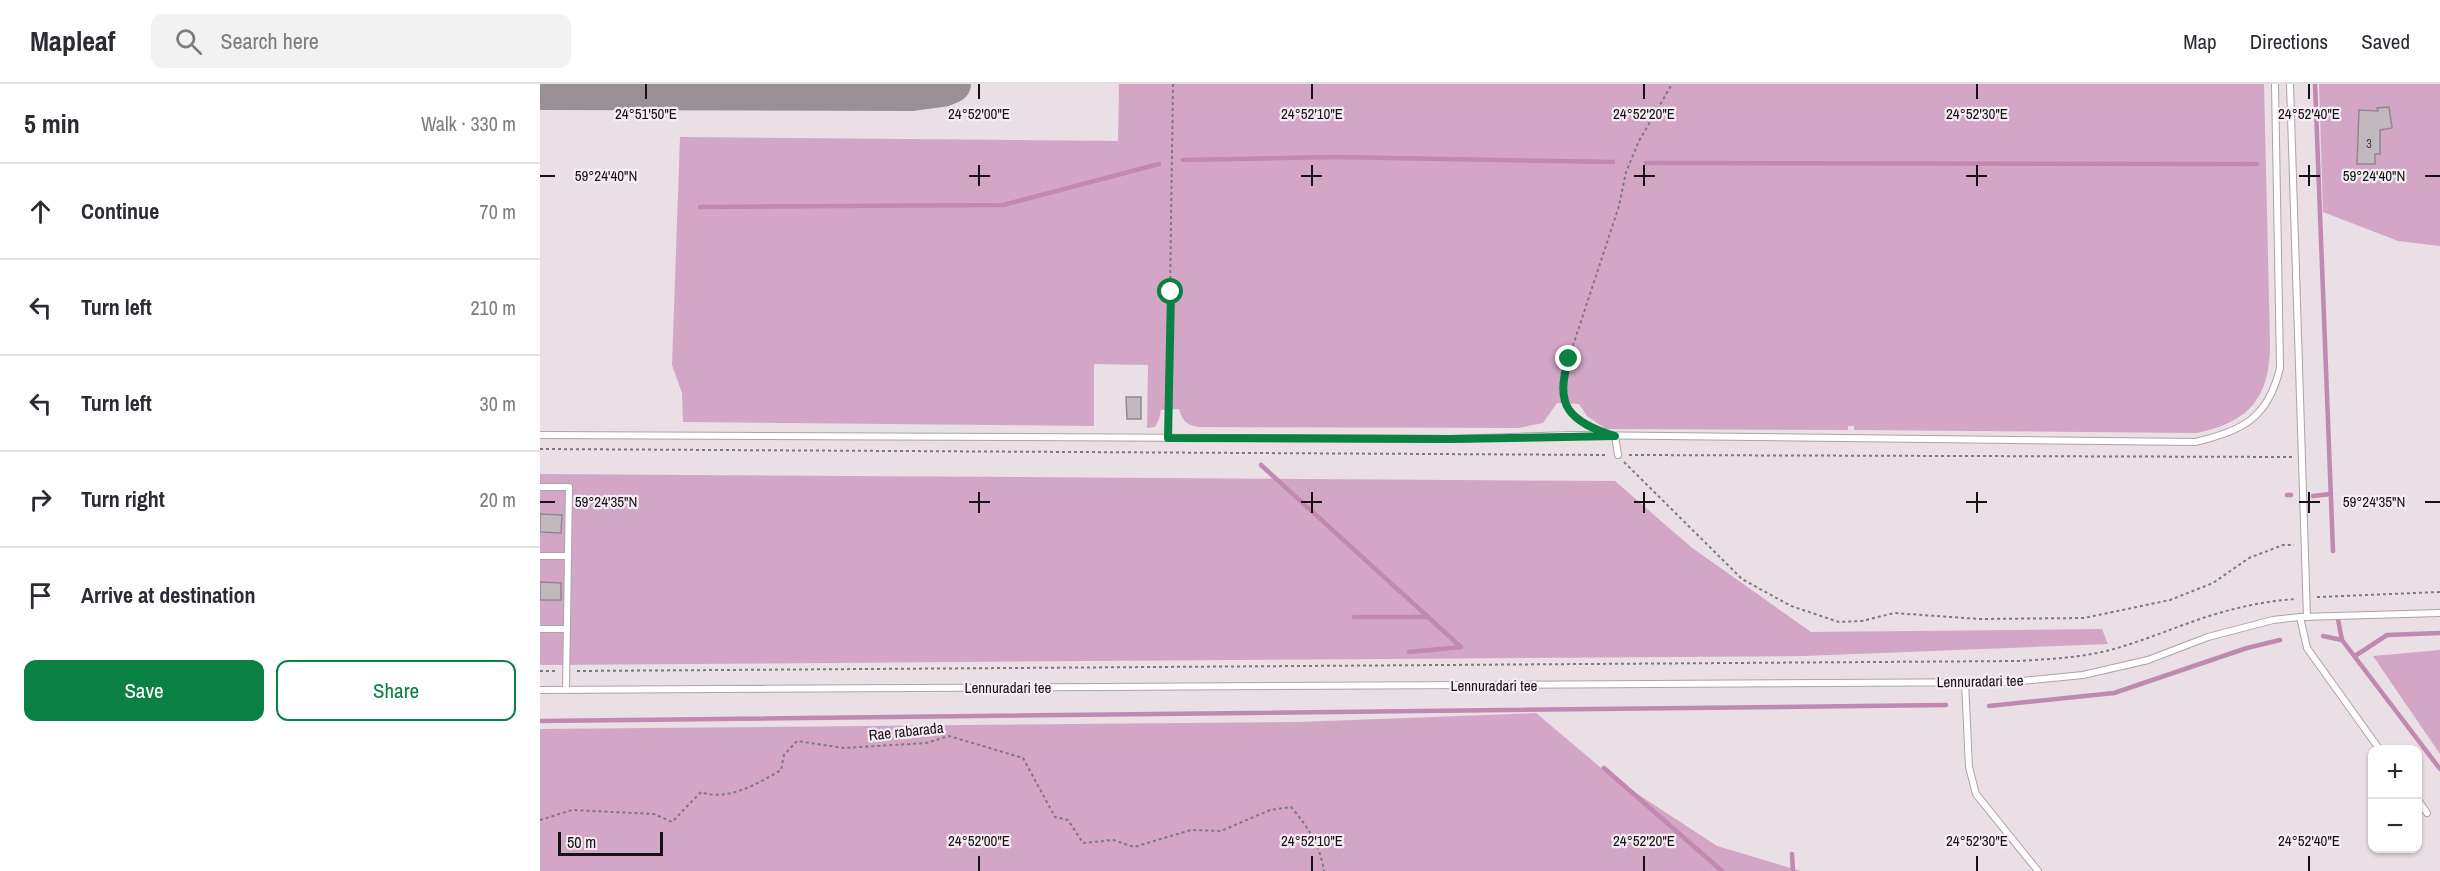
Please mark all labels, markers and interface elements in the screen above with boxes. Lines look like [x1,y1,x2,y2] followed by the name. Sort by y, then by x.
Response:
[151,14,571,68] search box
[30,22,115,60] text: Mapleaf
[172,25,205,58] icon: search
[220,26,319,56] text: Search here
[2183,27,2217,56] text: Map
[2250,27,2328,56] text: Directions
[2361,27,2410,56] text: Saved
[615,103,677,124] text: 24°51'50"E
[948,103,1010,124] text: 24°52'00"E
[1281,103,1343,124] text: 24°52'10"E
[1613,103,1675,124] text: 24°52'20"E
[1946,103,2008,124] text: 24°52'30"E
[2278,103,2340,124] text: 24°52'40"E
[24,106,80,141] text: 5 min
[421,110,516,137] text: Walk · 330 m
[2366,136,2372,152] house number: 3
[575,165,637,186] text: 59°24'40"N
[2343,165,2405,186] text: 59°24'40"N
[24,195,57,228] icon: ahead
[81,196,159,226] text: Continue
[480,198,516,225] text: 70 m
[1157,278,1183,304] route start
[24,291,57,324] icon: left
[81,292,152,322] text: Turn left
[470,294,516,321] text: 210 m
[1555,345,1581,371] route end
[24,387,57,420] icon: left
[81,388,152,418] text: Turn left
[480,390,516,417] text: 30 m
[24,483,57,516] icon: right
[81,484,165,514] text: Turn right
[480,486,516,513] text: 20 m
[575,491,637,512] text: 59°24'35"N
[2343,491,2405,512] text: 59°24'35"N
[24,579,57,612] icon: arrive
[81,580,255,610] text: Arrive at destination
[24,660,264,721] button: Save
[276,660,516,721] button: Share
[1936,670,2024,692] street label: Lennuradari tee
[1451,675,1538,696] street label: Lennuradari tee
[965,677,1052,698] street label: Lennuradari tee
[867,717,945,745] street label: Rae rabarada
[2368,745,2422,853] map controls
[2368,745,2422,799] button: +
[2368,799,2422,853] button: −
[558,829,663,856] scale bar
[948,830,1010,851] text: 24°52'00"E
[1281,830,1343,851] text: 24°52'10"E
[1613,830,1675,851] text: 24°52'20"E
[1946,830,2008,851] text: 24°52'30"E
[2278,830,2340,851] text: 24°52'40"E
[567,831,596,853] text: 50 m

